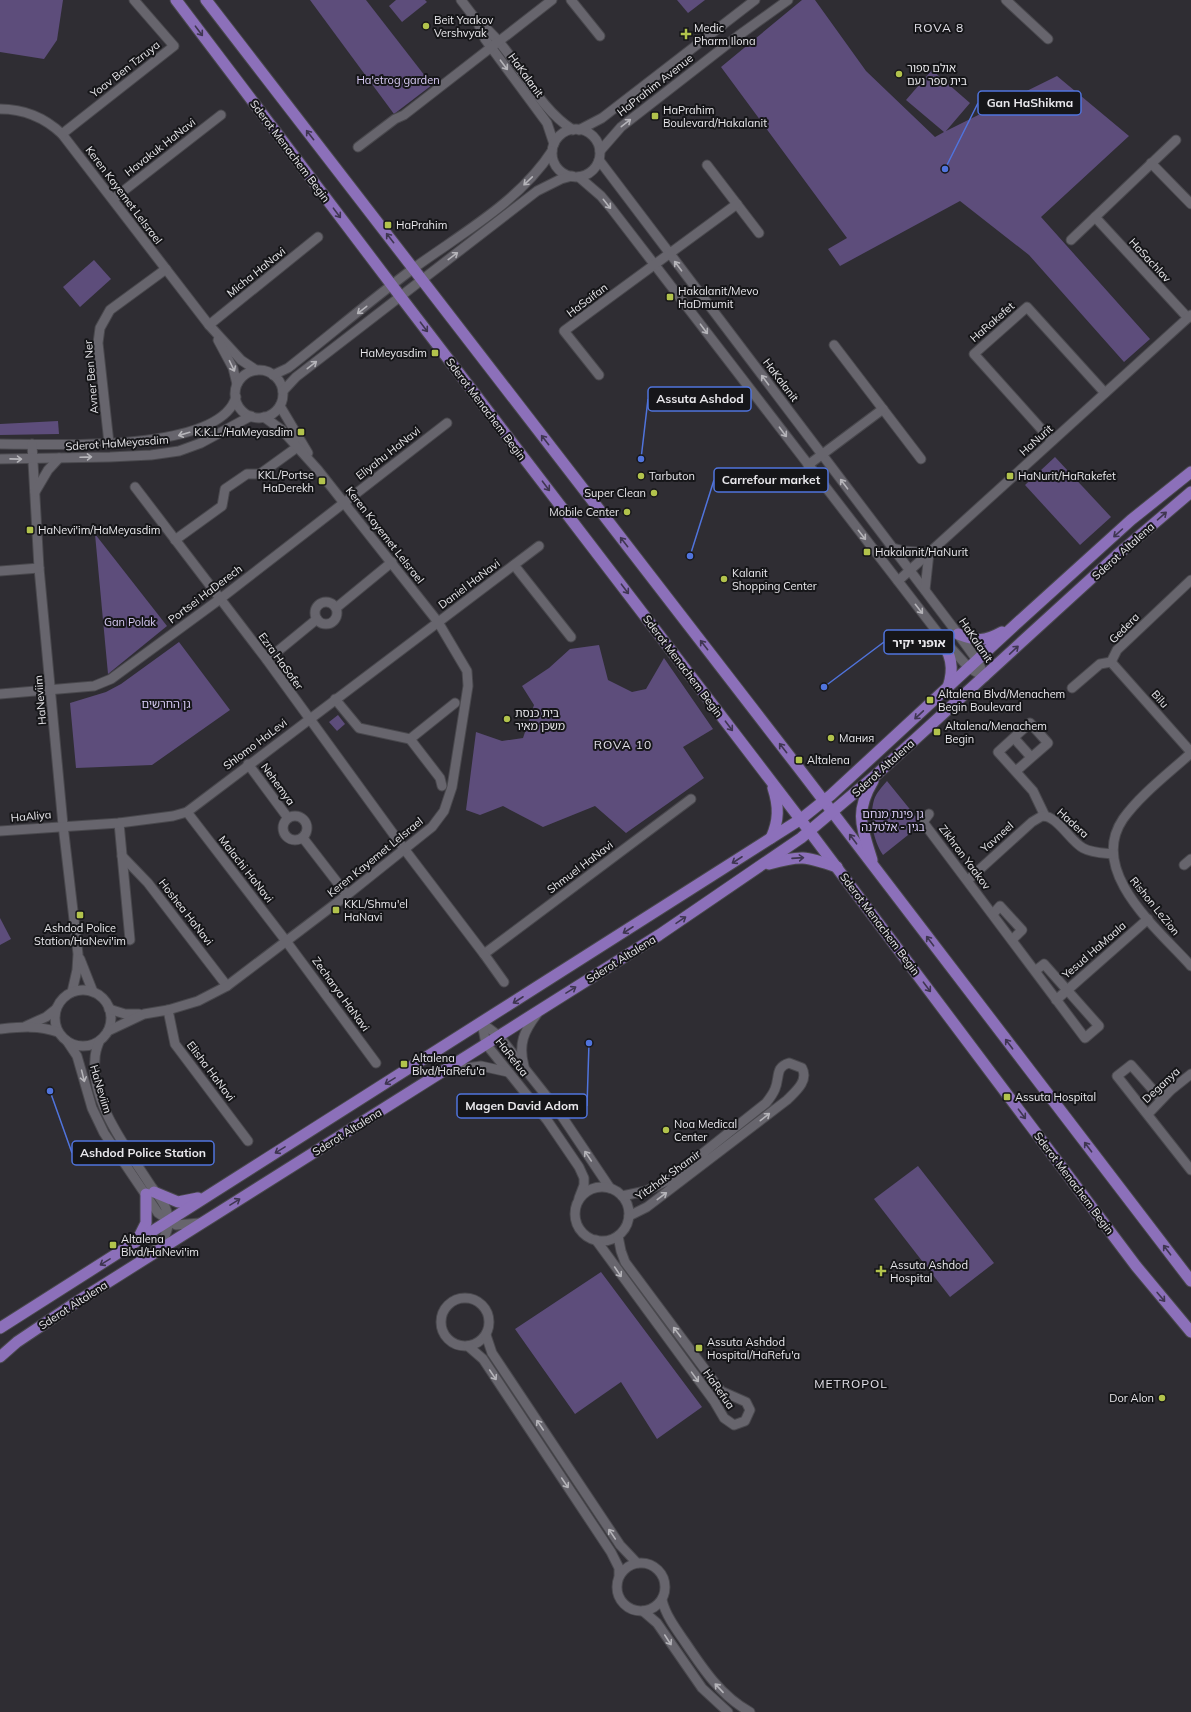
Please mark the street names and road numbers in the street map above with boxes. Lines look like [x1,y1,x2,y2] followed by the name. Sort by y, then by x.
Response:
[87,38,163,101] street label: Yoav Ben Tzruya
[505,50,547,100] street label: HaKalanit
[614,51,696,119] street label: HaPrahim Avenue
[247,97,333,205] street label: Sderot Menachem Begin
[122,115,198,179] street label: Havakuk HaNavi
[83,143,165,247] street label: Keren Kayemet LeIsrael
[1126,235,1174,285] street label: HaSachlav
[224,244,288,300] street label: Micha HaNavi
[564,280,610,320] street label: HaSaifan
[967,299,1017,345] street label: HaRakefet
[81,340,101,414] street label: Avner Ben Ner
[443,355,529,463] street label: Sderot Menachem Begin
[760,356,802,405] street label: HaKalanit
[1016,421,1056,459] street label: HaNurit
[353,423,423,483] street label: Eliyahu HaNavi
[65,432,169,454] street label: Sderot HaMeyasdim
[343,484,427,586] street label: Keren Kayemet LeIsrael
[1089,519,1157,583] street label: Sderot Altalena
[435,556,503,612] street label: Daniel HaNavi
[165,562,245,626] street label: Portsei HaDerech
[1106,610,1142,646] street label: Gedera
[640,612,726,720] street label: Sderot Menachem Begin
[956,615,996,665] street label: HaKalanit
[256,630,306,692] street label: Ezra HaSofer
[31,675,49,725] street label: HaNeviim
[1148,687,1172,711] street label: Bilu
[220,715,290,773] street label: Shlomo HaLevi
[849,736,917,800] street label: Sderot Altalena
[258,760,298,808] street label: Nehemya
[1054,805,1092,841] street label: Hadera
[10,807,52,825] street label: HaAliya
[324,814,426,900] street label: Keren Kayemet LeIsrael
[977,819,1016,856] street label: Yavneel
[936,822,994,892] street label: Zikhron Yaakov
[216,833,276,905] street label: Malachi HaNavi
[544,838,616,896] street label: Shmuel HaNavi
[837,870,923,978] street label: Sderot Menachem Begin
[1127,874,1183,938] street label: Rishon LeZion
[156,876,216,948] street label: Hoshea HaNavi
[1058,918,1129,982] street label: Yesud HaMaala
[584,932,658,986] street label: Sderot Altalena
[309,954,373,1034] street label: Zecharya HaNavi
[493,1035,531,1079] street label: HaRefua
[184,1038,238,1104] street label: Elisha HaNavi
[87,1063,115,1115] street label: HaNeviim
[1139,1064,1183,1106] street label: Deganya
[310,1105,384,1159] street label: Sderot Altalena
[1031,1129,1117,1237] street label: Sderot Menachem Begin
[632,1147,703,1204] street label: Yitzhak Shamir
[36,1278,110,1332] street label: Sderot Altalena
[700,1366,738,1412] street label: HaRefua

